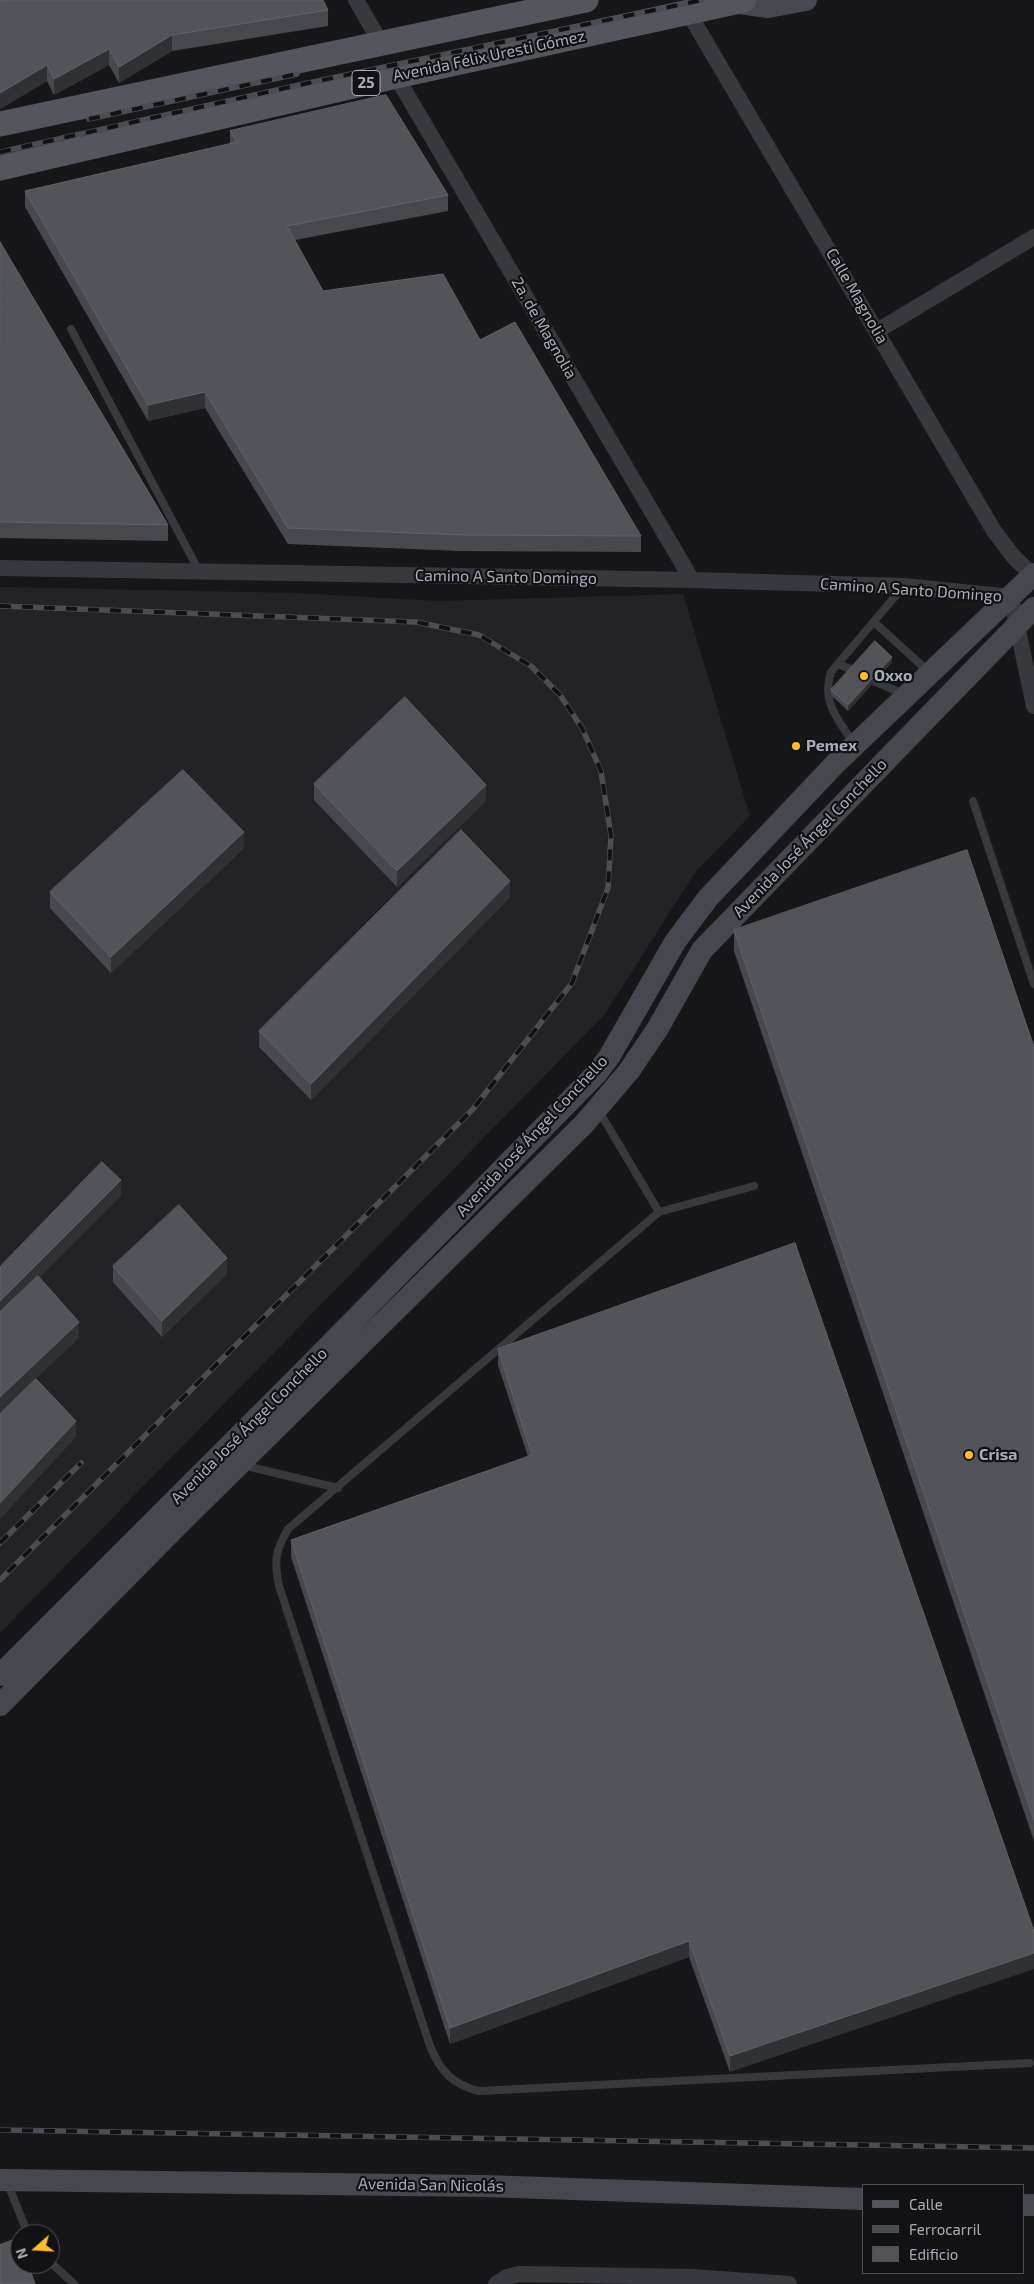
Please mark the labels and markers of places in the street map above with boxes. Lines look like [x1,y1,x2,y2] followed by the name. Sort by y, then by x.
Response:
[874,666,912,686] place label: Oxxo
[858,670,870,682] marker: Oxxo
[806,736,857,756] place label: Pemex
[790,740,802,752] marker: Pemex
[979,1445,1017,1465] place label: Crisa
[963,1449,975,1461] marker: Crisa

